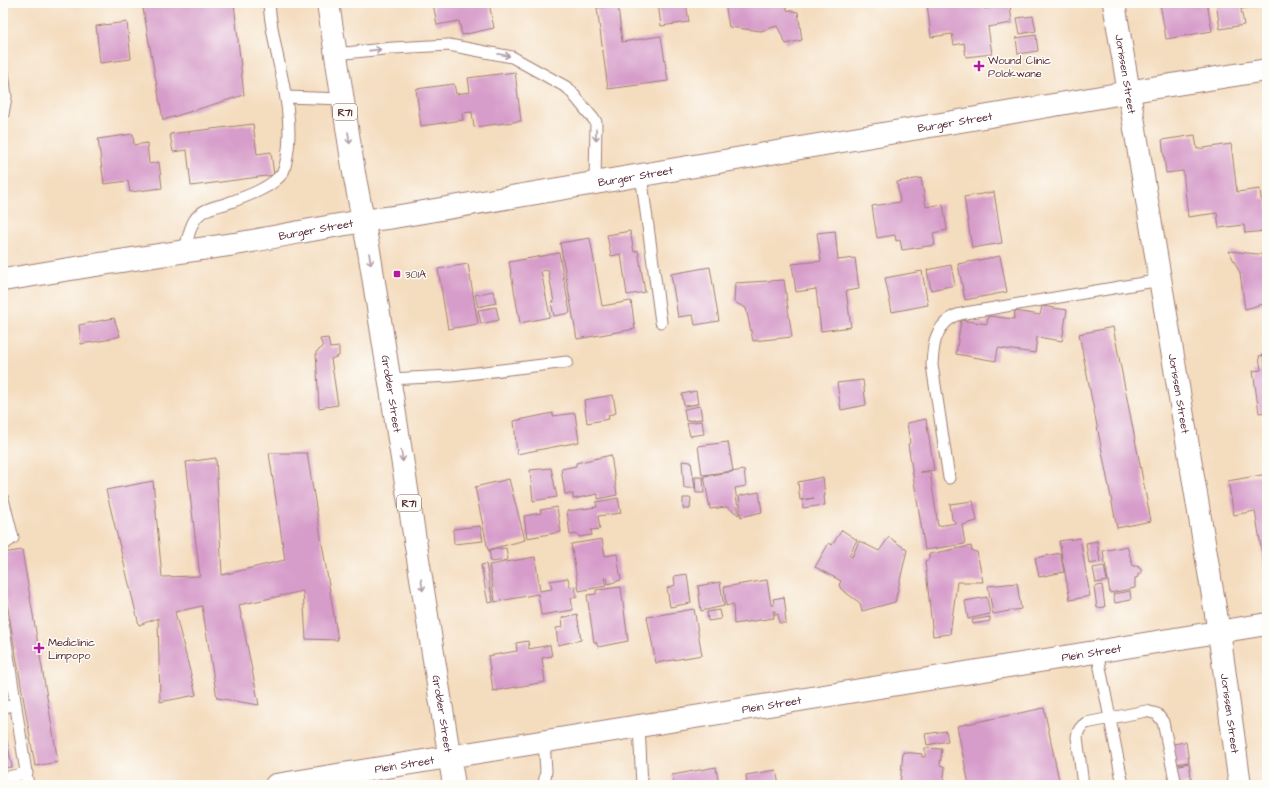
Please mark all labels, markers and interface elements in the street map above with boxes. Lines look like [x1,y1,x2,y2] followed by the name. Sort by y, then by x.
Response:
[1111,33,1139,116] street label: Jorissen Street
[368,46,381,54] one-way arrow
[497,51,510,59] one-way arrow
[988,53,1051,81] place label: Wound Clinic Polokwane
[973,60,985,72] marker: Wound Clinic Polokwane
[333,104,357,120] road number: R71
[916,108,994,136] street label: Burger Street
[592,128,600,141] one-way arrow
[345,132,353,145] one-way arrow
[597,163,675,190] street label: Burger Street
[277,216,355,244] street label: Burger Street
[366,252,374,265] one-way arrow
[405,267,426,282] place label: 301A
[392,269,402,279] marker: 301A
[1165,353,1193,435] street label: Jorissen Street
[378,354,405,434] street label: Grobler Street
[398,449,406,462] one-way arrow
[397,495,421,511] road number: R71
[418,578,426,591] one-way arrow
[48,635,95,663] place label: Mediclinic Limpopo
[1060,641,1123,665] street label: Plein Street
[33,642,45,654] marker: Mediclinic Limpopo
[1217,673,1243,755] street label: Jorissen Street
[429,674,456,754] street label: Grobler Street
[741,693,803,717] street label: Plein Street
[373,752,436,777] street label: Plein Street

